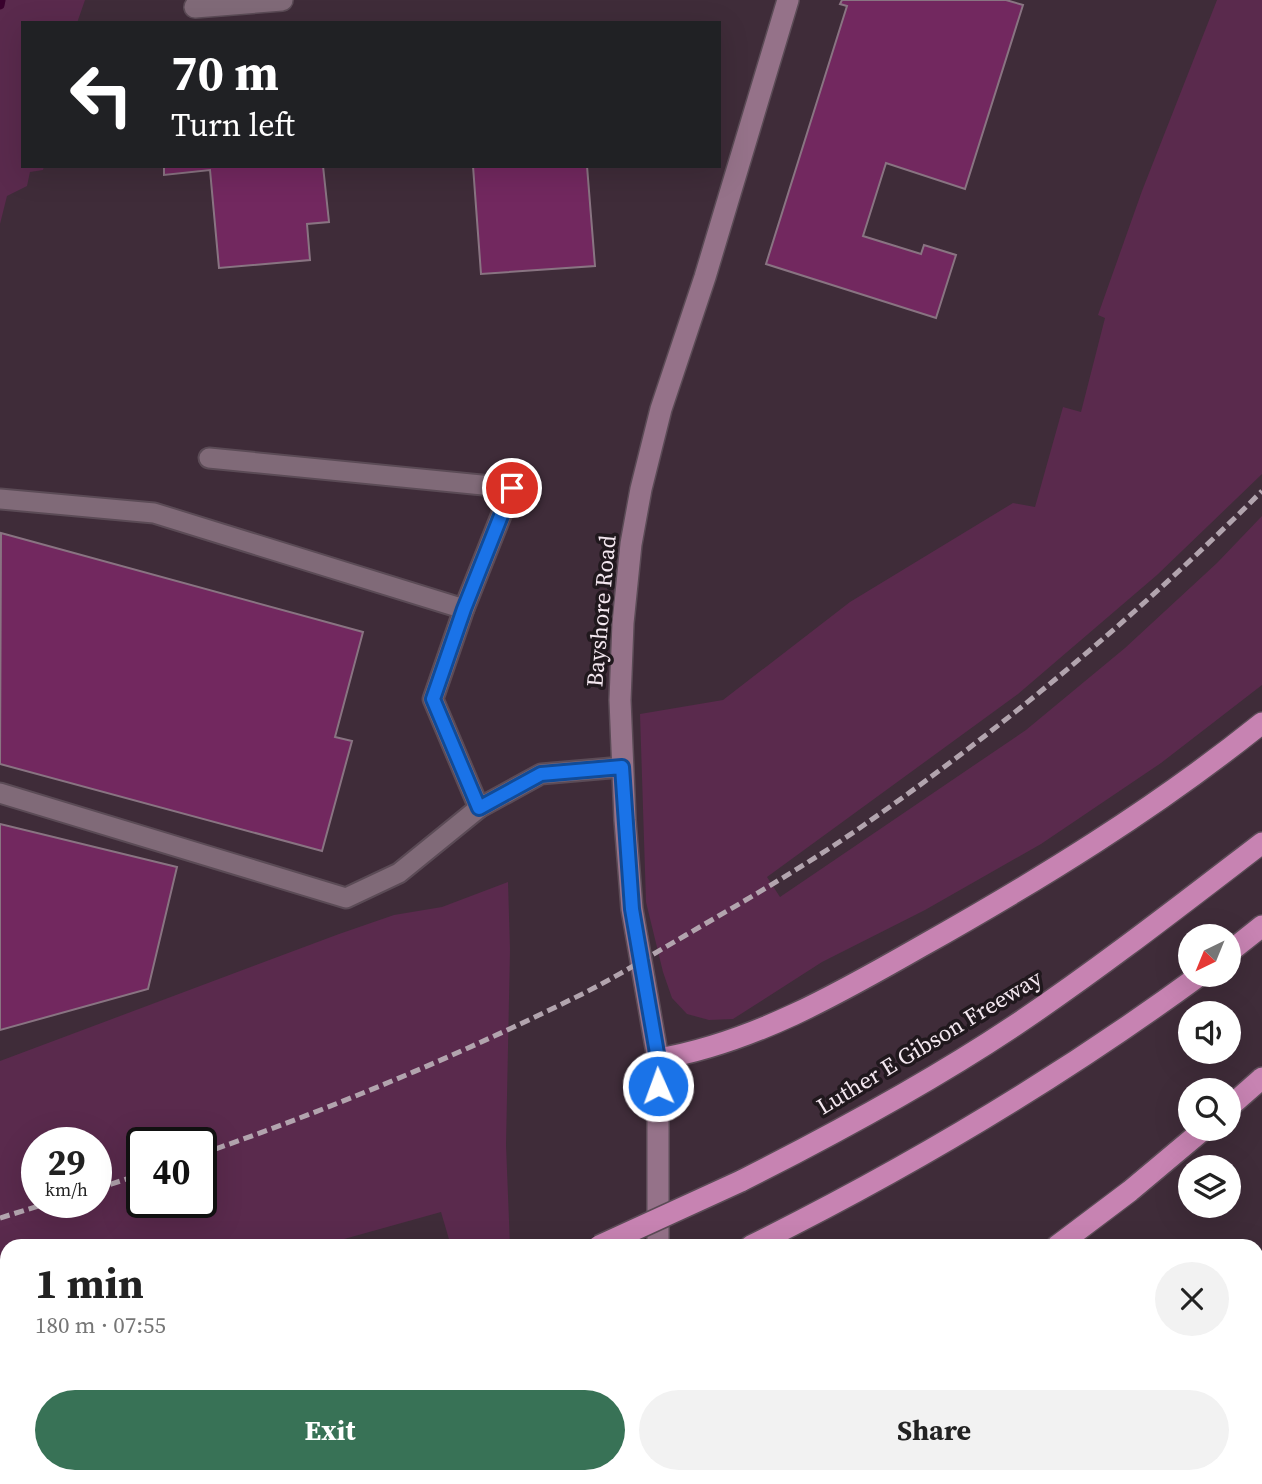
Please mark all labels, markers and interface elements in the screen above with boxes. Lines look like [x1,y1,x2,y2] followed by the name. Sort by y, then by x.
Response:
[171,39,279,106] text: 70 m
[56,49,147,140] icon: left
[171,103,295,147] text: Turn left
[482,458,542,518] pin
[493,469,531,507] icon: arrive
[578,534,624,688] street label: Bayshore Road
[1178,924,1241,987] north arrow
[1178,924,1241,1218] map controls
[810,962,1048,1122] street label: Luther E Gibson Freeway
[1178,1001,1241,1064] button: sound
[621,1049,695,1123] position arrow
[1178,1078,1241,1141] button: search
[126,1127,217,1218] speed limit sign: 40
[48,1139,85,1187] text: 29
[1178,1155,1241,1218] button: layers
[45,1177,88,1202] text: km/h
[35,1254,144,1312] text: 1 min
[1155,1262,1229,1336] button: close
[35,1309,166,1341] text: 180 m · 07:55
[35,1390,625,1470] button: Exit
[639,1390,1229,1470] button: Share

